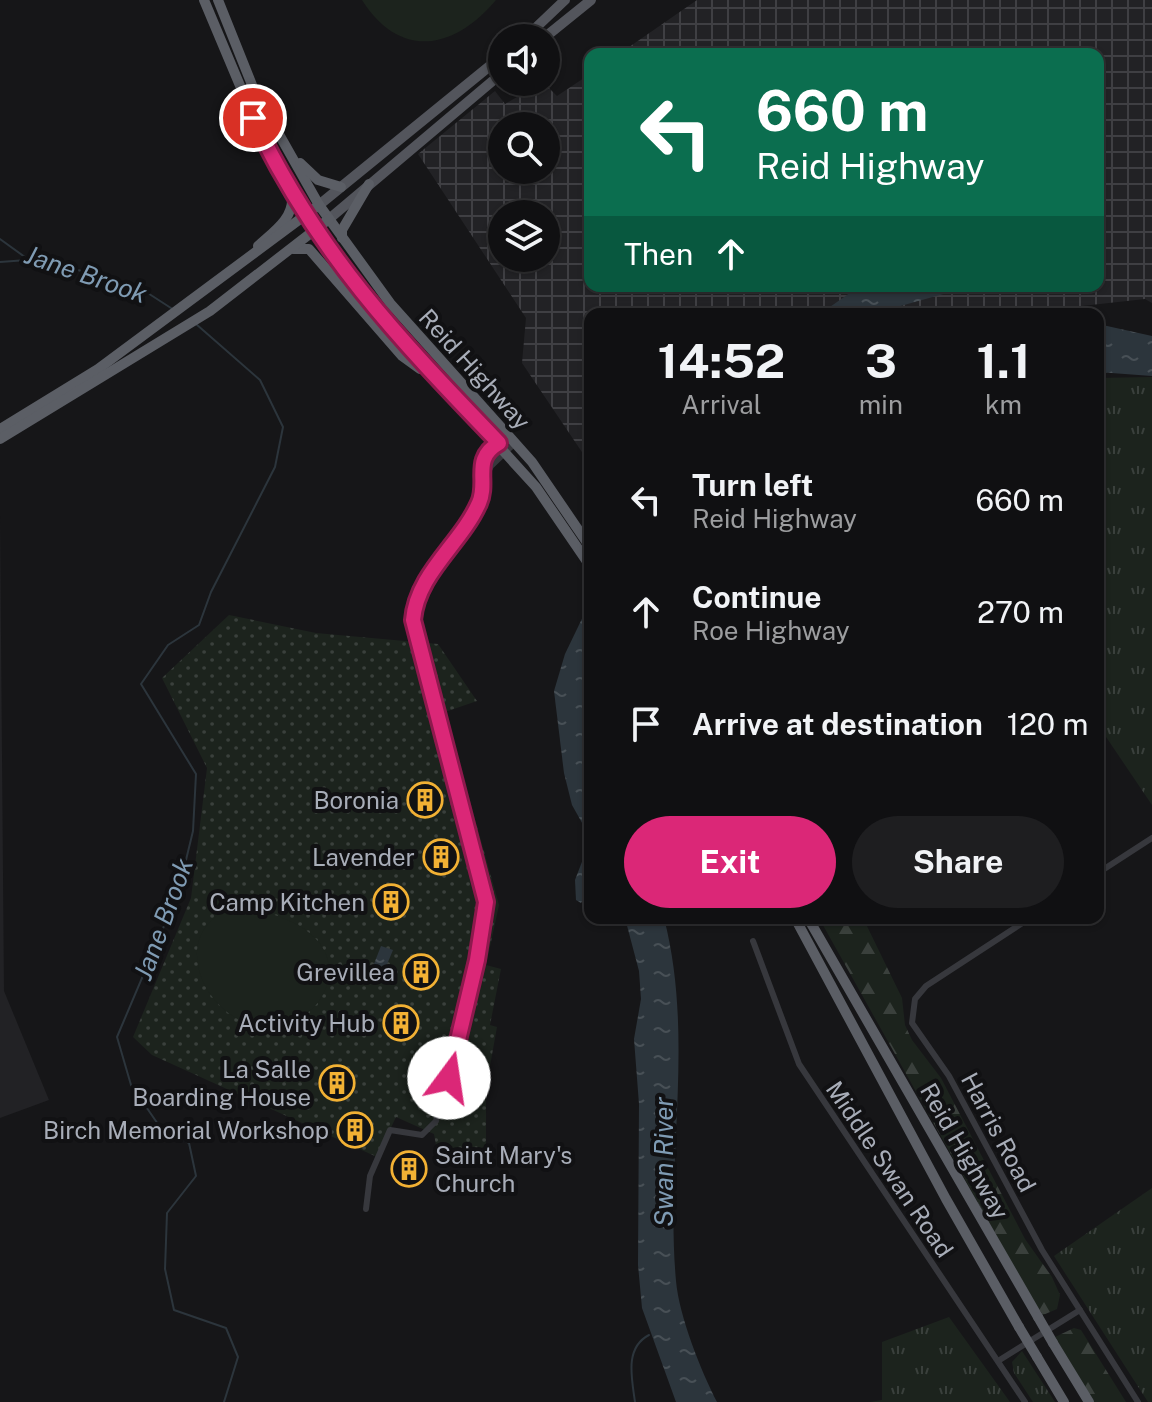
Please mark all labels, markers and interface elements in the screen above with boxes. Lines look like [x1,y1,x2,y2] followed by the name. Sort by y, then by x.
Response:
[488,24,560,272] map controls
[488,24,560,96] button: sound
[756,78,929,144] text: 660 m
[624,80,728,184] icon: left
[219,84,287,152] pin
[231,96,275,140] icon: arrive
[488,112,560,184] button: search
[756,145,984,187] text: Reid Highway
[488,200,560,272] button: layers
[709,232,753,276] icon: ahead
[624,236,693,272] text: Then
[21,239,151,309] water label: Jane Brook
[414,303,536,435] street label: Reid Highway
[658,332,785,389] text: 14:52
[865,332,897,389] text: 3
[976,332,1031,389] text: 1.1
[681,389,762,420] text: Arrival
[859,389,903,420] text: min
[985,389,1022,420] text: km
[692,467,813,503] text: Turn left
[624,478,668,522] icon: left
[975,482,1064,518] text: 660 m
[692,503,857,534] text: Reid Highway
[692,579,822,615] text: Continue
[624,590,668,634] icon: ahead
[977,594,1064,630] text: 270 m
[692,615,850,646] text: Roe Highway
[624,702,668,746] icon: arrive
[692,706,983,742] text: Arrive at destination
[1007,706,1088,742] text: 120 m
[406,781,444,819] building icon: Boronia
[313,786,399,814] place label: Boronia
[624,816,836,908] button: Exit
[852,816,1064,908] button: Share
[422,838,460,876] building icon: Lavender
[312,843,415,871] place label: Lavender
[127,854,199,984] water label: Jane Brook
[372,883,410,921] building icon: Camp Kitchen
[209,888,365,916] place label: Camp Kitchen
[402,953,440,991] building icon: Grevillea
[296,958,395,986] place label: Grevillea
[382,1004,420,1042] building icon: Activity Hub
[238,1009,375,1037] place label: Activity Hub
[407,1036,491,1120] position arrow
[132,1055,311,1111] place label: La Salle Boarding House
[318,1064,356,1102] building icon: La Salle Boarding House
[956,1068,1042,1196] street label: Harris Road
[821,1076,959,1262] street label: Middle Swan Road
[915,1078,1015,1224] street label: Reid Highway
[648,1097,679,1227] water label: Swan River
[336,1111,374,1149] building icon: Birch Memorial Workshop
[43,1116,329,1144] place label: Birch Memorial Workshop
[435,1141,572,1197] place label: Saint Mary's Church
[390,1150,428,1188] building icon: Saint Mary's Church

